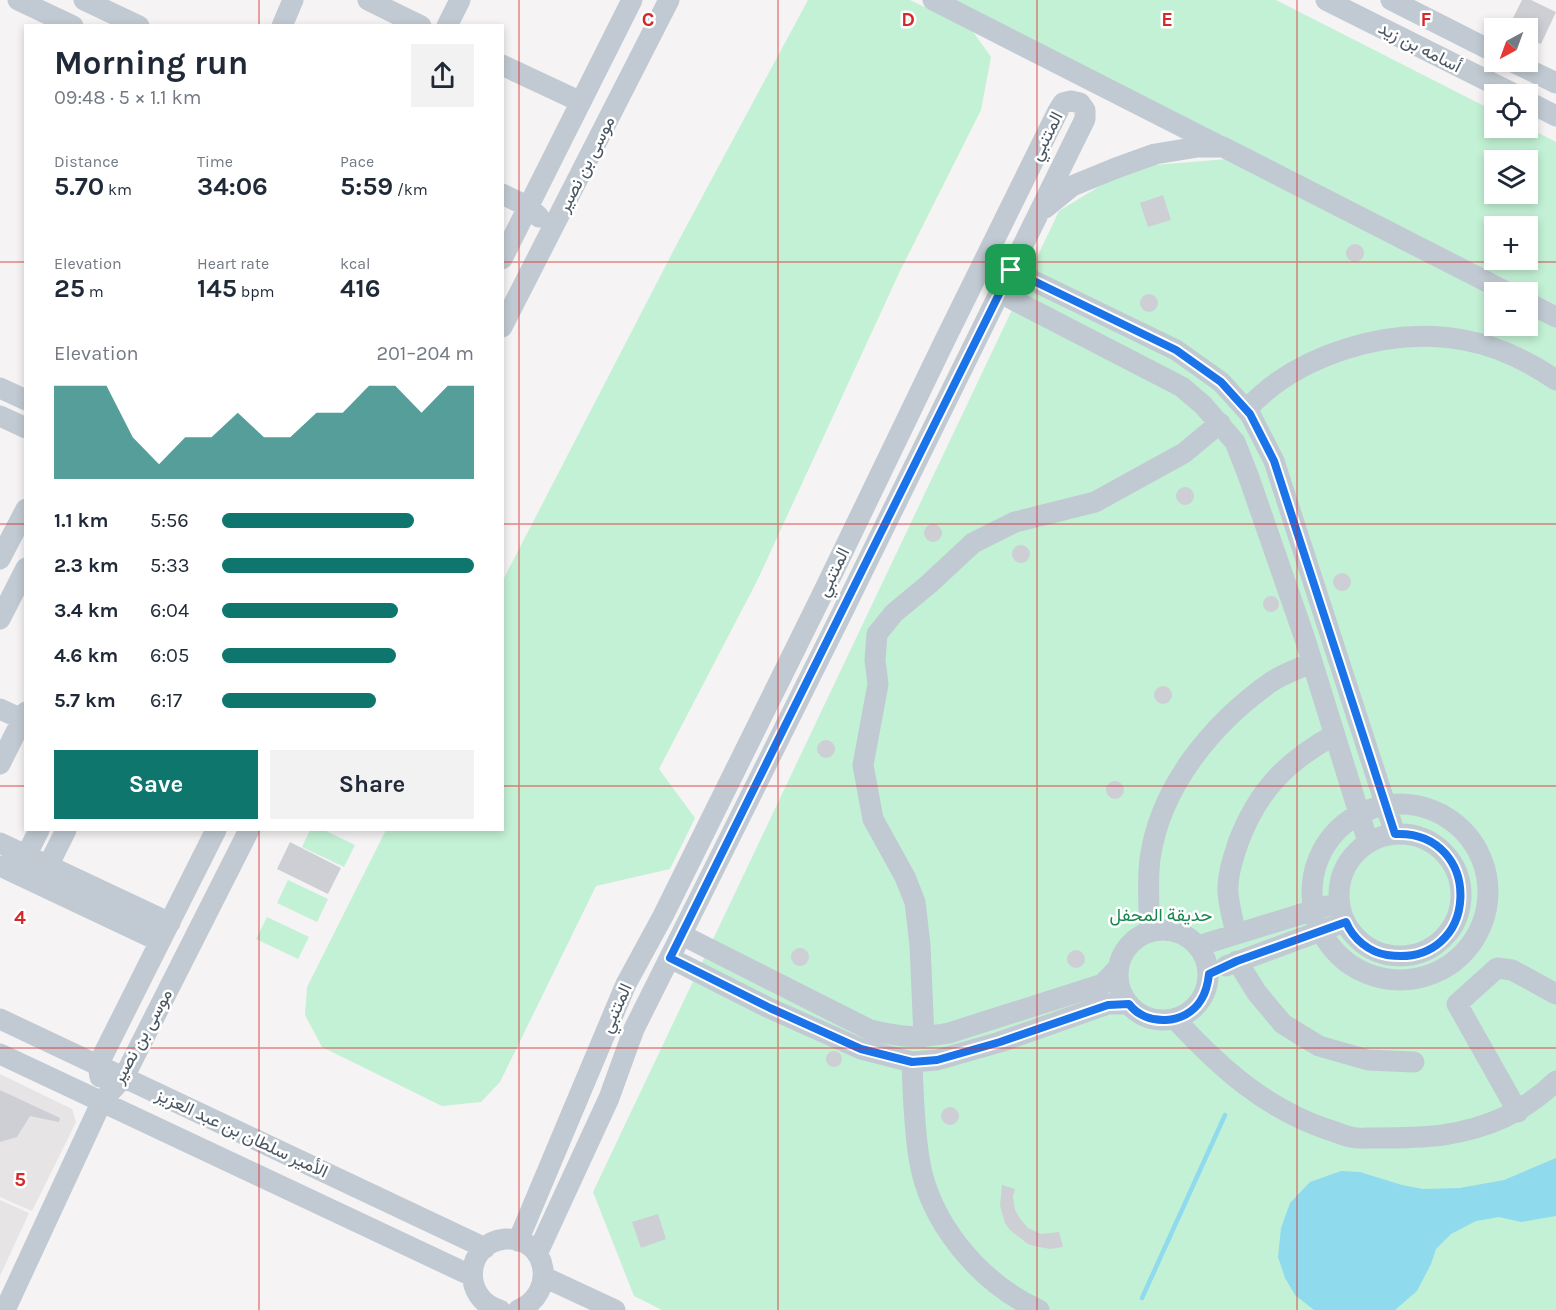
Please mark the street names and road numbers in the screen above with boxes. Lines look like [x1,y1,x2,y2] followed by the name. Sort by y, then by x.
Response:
[1375,17,1465,77] street label: أسامه بن زيد
[1024,108,1071,166] street label: المتنبي
[552,112,620,217] street label: موسى بن نصير
[812,544,858,602] street label: المتنبي
[595,980,640,1038] street label: المتنبي
[106,985,177,1088] street label: موسى بن نصير
[152,1083,332,1183] street label: الأمير سلطان بن عبد العزيز

